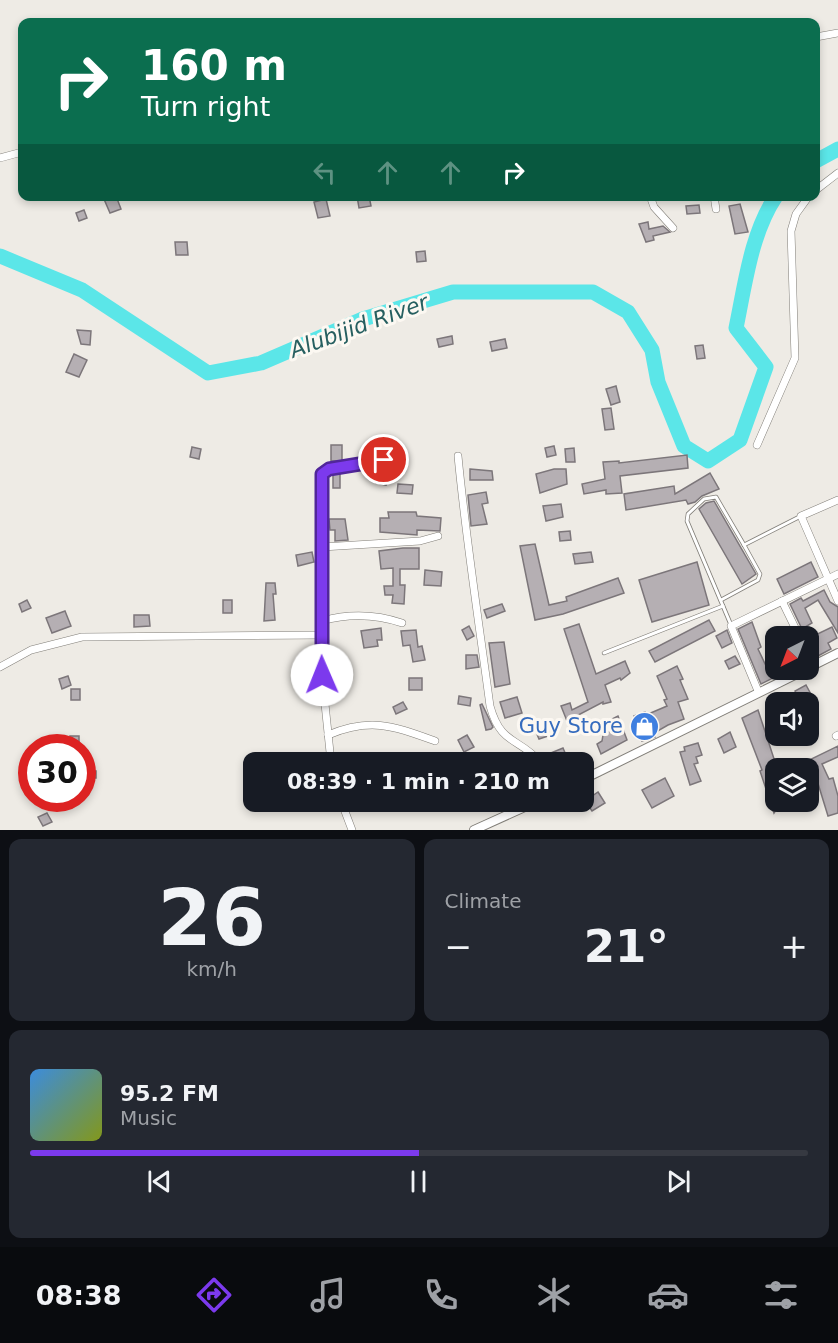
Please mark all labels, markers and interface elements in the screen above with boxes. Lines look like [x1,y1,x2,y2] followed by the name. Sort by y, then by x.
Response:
[141,41,287,90] text: 160 m
[42,42,120,120] icon: right
[141,91,270,122] text: Turn right
[308,156,341,189] icon: left
[371,156,404,189] icon: ahead
[434,156,467,189] icon: ahead
[497,156,530,189] icon: right
[285,289,433,363] water label: Alubijid River
[358,434,409,485] pin
[367,443,400,476] icon: arrive
[765,626,819,680] north arrow
[765,626,819,812] map controls
[290,643,354,707] position arrow
[765,692,819,746] button: sound
[628,710,660,742] shop icon: Guy Store
[519,714,623,738] place label: Guy Store
[18,734,96,812] speed limit sign: 30
[765,758,819,812] button: layers
[287,769,550,794] text: 08:39 · 1 min · 210 m
[157,873,266,963] text: 26
[445,889,521,913] text: Climate
[584,920,669,973] text: 21°
[445,927,472,966] text: −
[780,927,808,966] text: +
[187,957,237,981] text: km/h
[120,1081,219,1106] text: 95.2 FM
[120,1106,177,1130] text: Music
[143,1165,176,1198] icon: previous
[402,1165,435,1198] icon: pause
[662,1165,695,1198] icon: next
[193,1274,235,1316] icon: directions
[307,1274,349,1316] icon: music
[420,1274,462,1316] icon: phone
[533,1274,575,1316] icon: climate
[647,1274,689,1316] icon: car
[760,1274,802,1316] icon: filters
[36,1280,122,1311] text: 08:38

